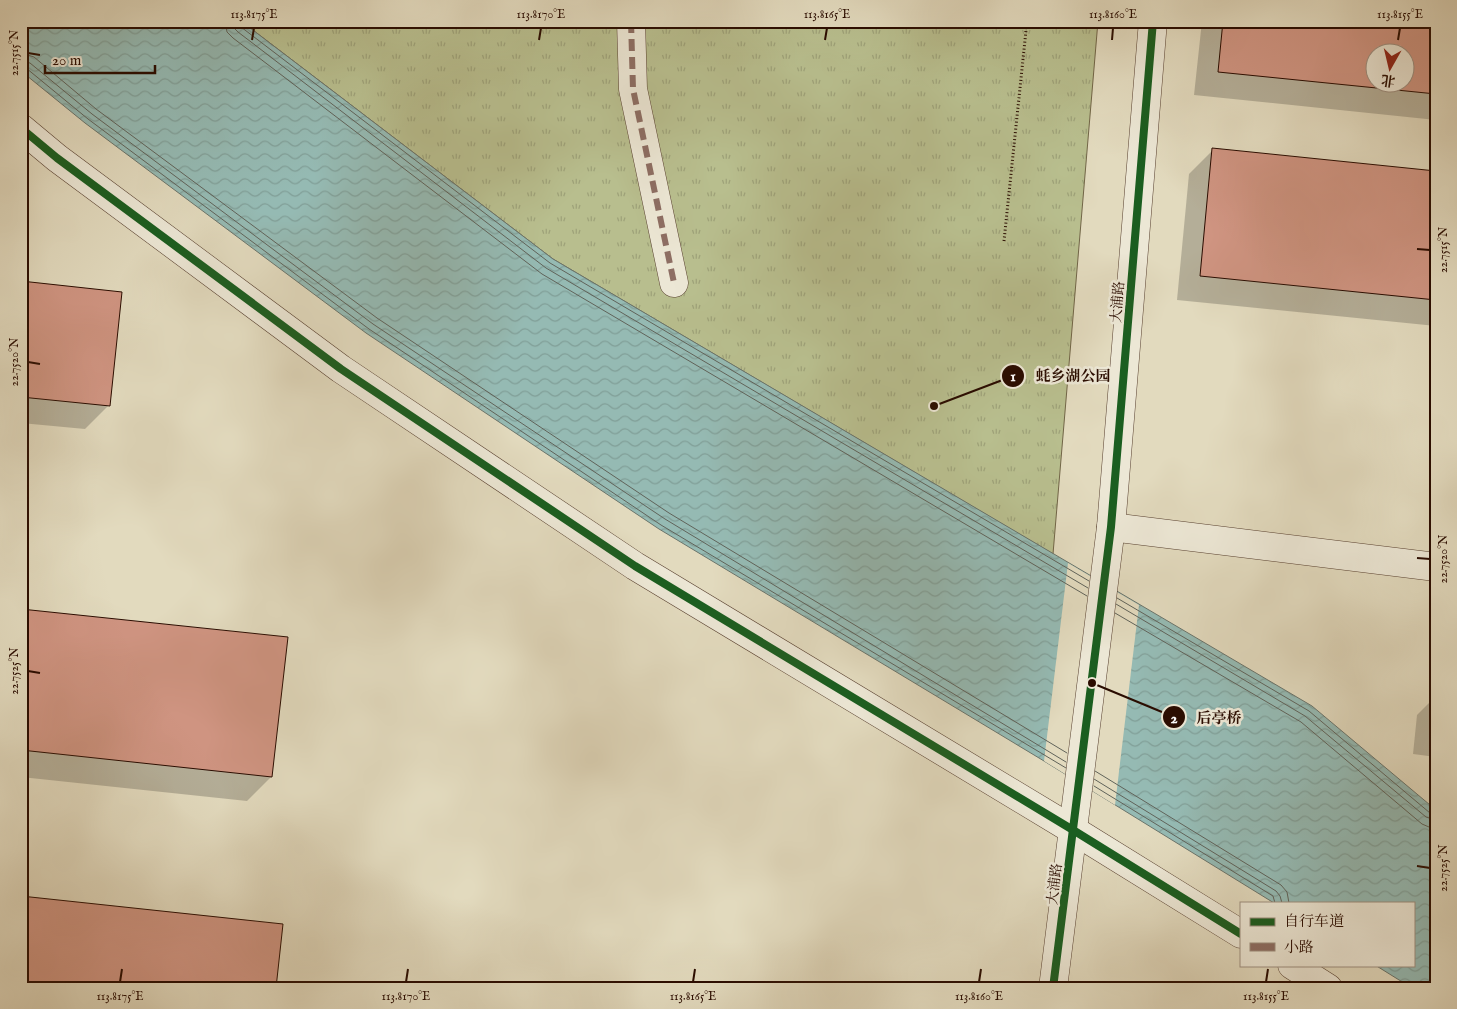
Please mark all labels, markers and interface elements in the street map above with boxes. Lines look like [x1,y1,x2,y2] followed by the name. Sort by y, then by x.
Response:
[230,7,278,22] text: 113.8175°E
[517,7,565,22] text: 113.8170°E
[804,7,850,22] text: 113.8165°E
[1089,7,1137,22] text: 113.8160°E
[1377,7,1423,22] text: 113.8155°E
[7,29,22,76] text: 22.7515°N
[45,42,155,74] scale bar
[1364,42,1414,92] north arrow
[52,51,82,70] text: 20 m
[1380,70,1397,90] text: 北
[1436,226,1451,273] text: 22.7515°N
[1107,280,1129,324] street label: 大浦路
[7,337,22,386] text: 22.7520°N
[1001,361,1121,391] callout: 蚝乡湖公园
[1010,367,1016,386] text: 1
[1035,367,1111,386] text: 蚝乡湖公园
[1436,534,1451,583] text: 22.7520°N
[7,647,22,695] text: 22.7525°N
[1162,702,1252,732] callout: 后亭桥
[1170,709,1178,728] text: 2
[1196,709,1242,728] text: 后亭桥
[1436,844,1451,892] text: 22.7525°N
[1044,862,1066,906] street label: 大浦路
[1240,902,1414,966] legend
[1284,912,1344,931] text: 自行车道
[1284,938,1314,957] text: 小路
[96,989,144,1004] text: 113.8175°E
[382,989,430,1004] text: 113.8170°E
[670,989,716,1004] text: 113.8165°E
[955,989,1003,1004] text: 113.8160°E
[1243,989,1289,1004] text: 113.8155°E

